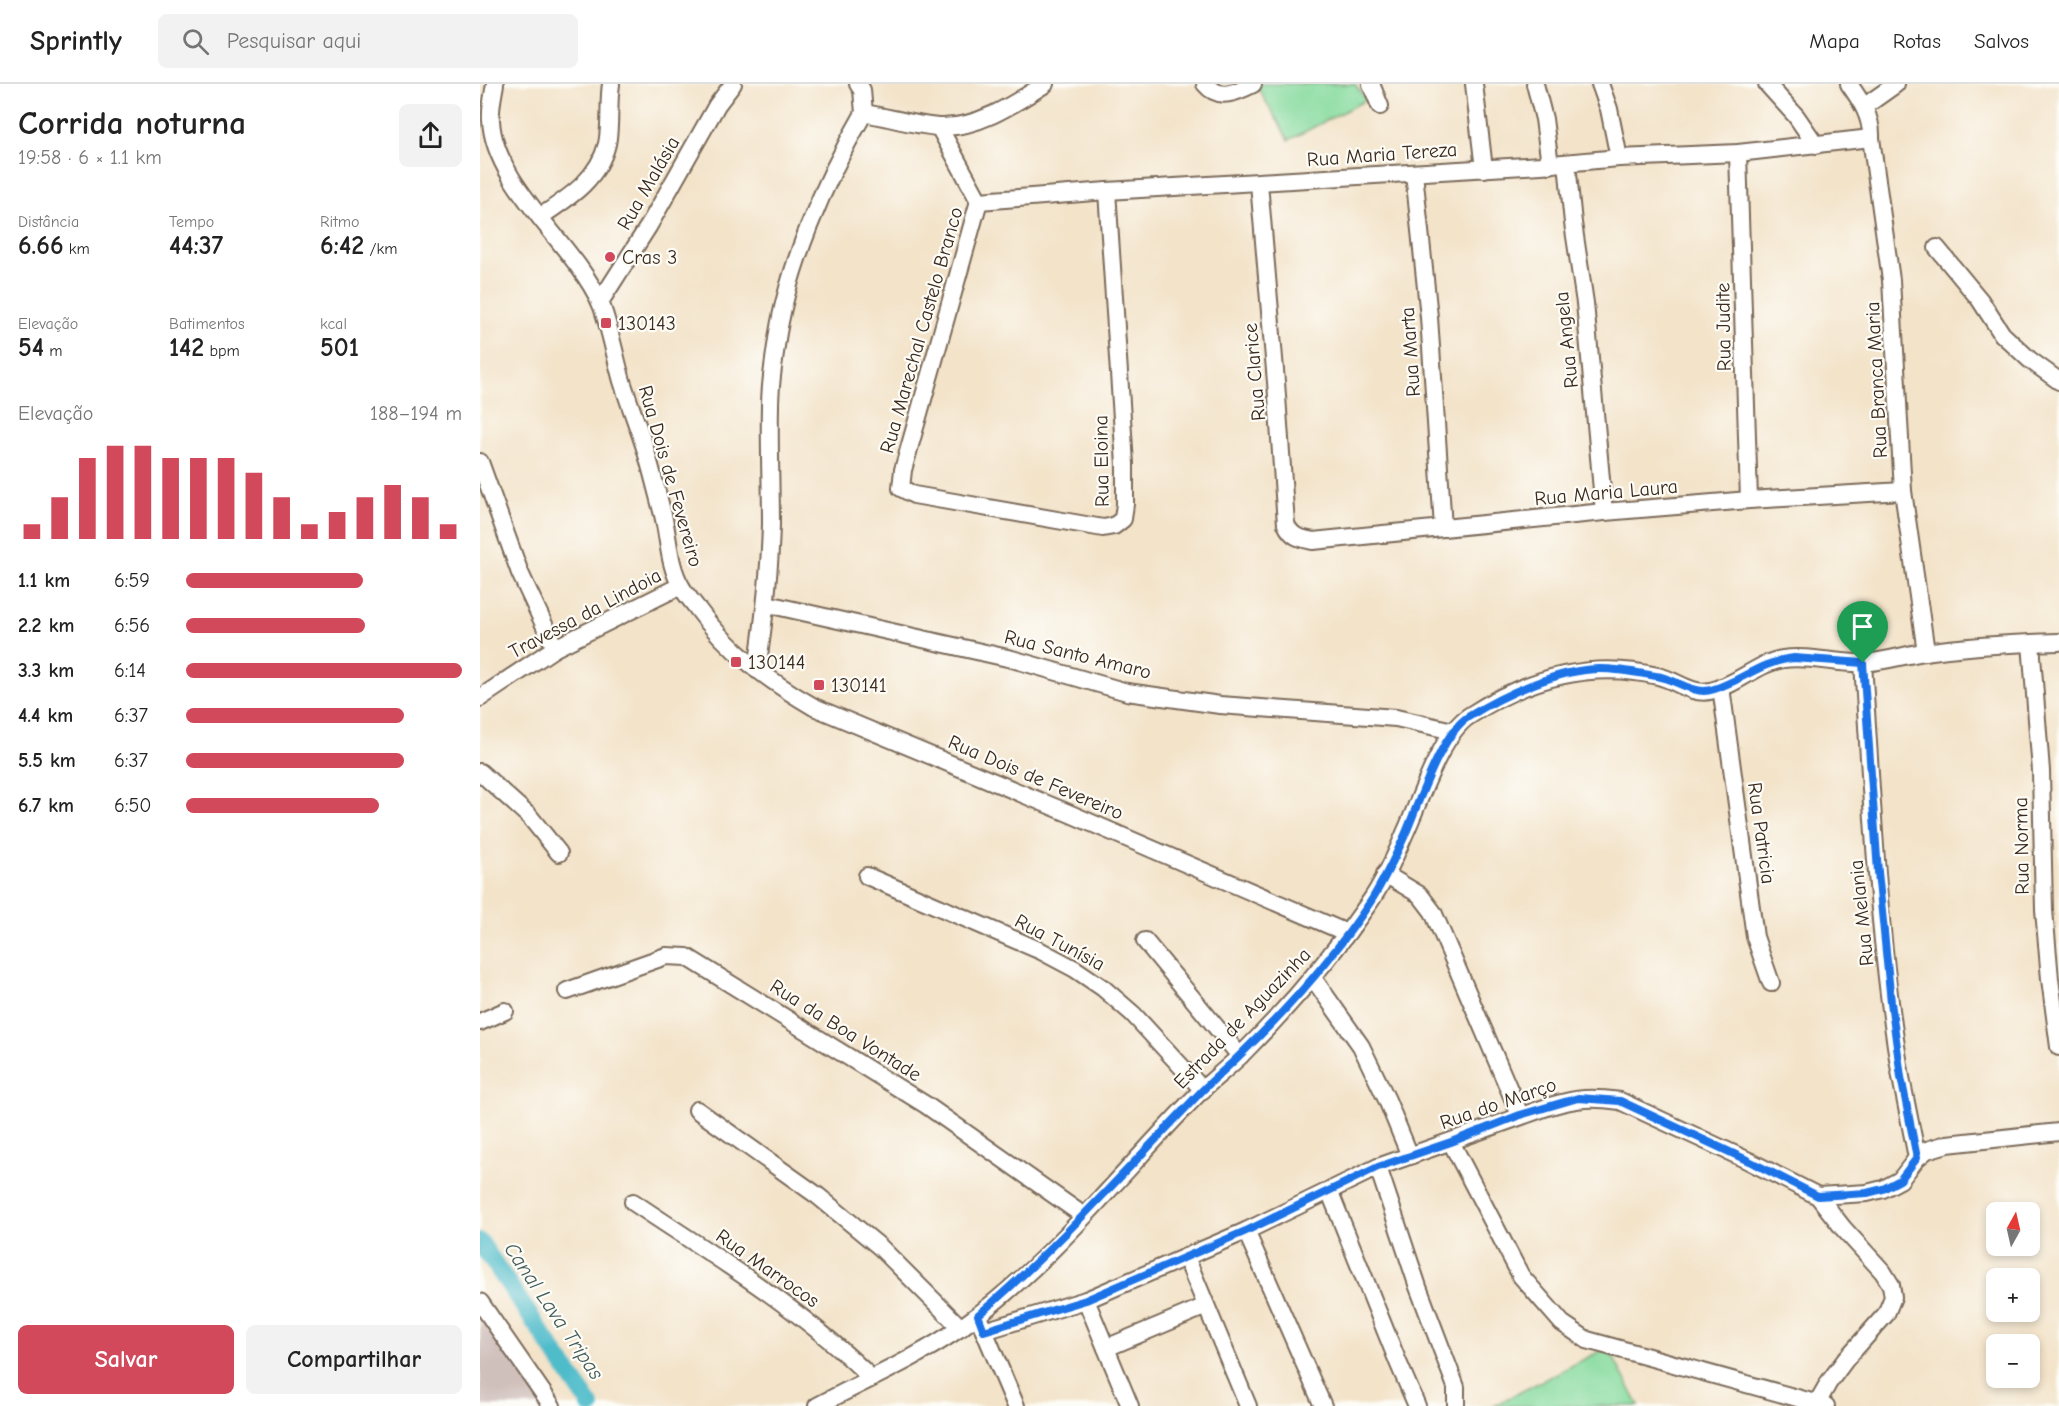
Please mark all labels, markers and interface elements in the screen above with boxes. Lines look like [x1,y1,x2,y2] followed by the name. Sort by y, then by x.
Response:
[158,14,578,68] search box
[30,25,122,57] text: Sprintly
[179,25,212,58] icon: search
[227,28,361,54] text: Pesquisar aqui
[1809,29,1860,53] text: Mapa
[1893,29,1941,53] text: Rotas
[1974,29,2029,53] text: Salvos
[18,104,246,142] text: Corrida noturna
[399,104,462,167] button: share
[612,132,684,234] street label: Rua Malásia
[1306,138,1458,171] street label: Rua Maria Tereza
[18,146,162,169] text: 19:58 · 6 × 1.1 km
[875,204,968,456] street label: Rua Marechal Castelo Branco
[18,213,79,231] text: Distância
[169,213,214,231] text: Tempo
[320,213,359,231] text: Ritmo
[18,231,64,261] text: 6.66
[169,231,223,261] text: 44:37
[320,231,364,261] text: 6:42
[64,240,90,258] text: km
[364,240,397,258] text: /km
[622,246,677,269] place label: Cras 3
[603,250,617,264] marker: Cras 3
[1711,282,1736,372] street label: Rua Judite
[1550,290,1583,389] street label: Rua Angela
[1861,301,1892,459] street label: Rua Branca Maria
[1396,306,1425,397] street label: Rua Marta
[618,312,676,335] place label: 130143
[18,315,78,333] text: Elevação
[169,315,245,333] text: Batimentos
[320,315,347,333] text: kcal
[599,316,613,330] marker: 130143
[1239,322,1270,422] street label: Rua Clarice
[18,333,44,363] text: 54
[169,333,204,363] text: 142
[320,333,359,363] text: 501
[44,342,63,360] text: m
[204,342,240,360] text: bpm
[634,383,707,570] street label: Rua Dois de Fevereiro
[18,402,93,425] text: Elevação
[370,402,462,425] text: 188–194 m
[1089,415,1114,507] street label: Rua Eloina
[1533,475,1679,510] street label: Rua Maria Laura
[505,564,665,663] street label: Travessa da Lindoia
[18,569,70,592] text: 1.1 km
[114,569,150,592] text: 6:59
[1837,601,1888,663] pin
[1846,610,1879,643] icon: arrive
[18,614,74,637] text: 2.2 km
[114,614,150,637] text: 6:56
[1002,625,1154,684] street label: Rua Santo Amaro
[748,651,805,674] place label: 130144
[729,655,743,669] marker: 130144
[18,659,74,682] text: 3.3 km
[114,659,146,682] text: 6:14
[831,674,887,697] place label: 130141
[812,678,826,692] marker: 130141
[18,704,73,727] text: 4.4 km
[114,704,148,727] text: 6:37
[945,730,1127,825] street label: Rua Dois de Fevereiro
[18,749,76,772] text: 5.5 km
[114,749,148,772] text: 6:37
[1743,781,1780,885] street label: Rua Patricia
[18,794,74,817] text: 6.7 km
[114,794,151,817] text: 6:50
[2009,797,2034,895] street label: Rua Norma
[1844,859,1879,967] street label: Rua Melania
[1011,909,1109,976] street label: Rua Tunísia
[1169,943,1316,1094] street label: Estrada de Aguazinha
[766,975,926,1086] street label: Rua da Boa Vontade
[1437,1073,1559,1134] street label: Rua do Março
[1986,1202,2040,1256] north arrow
[1986,1202,2040,1388] map controls
[712,1224,824,1312] street label: Rua Marrocos
[499,1238,609,1384] water label: Canal Lava Tripas
[1986,1268,2040,1322] button: +
[18,1325,234,1394] button: Salvar
[246,1325,462,1394] button: Compartilhar
[1986,1334,2040,1388] button: −

